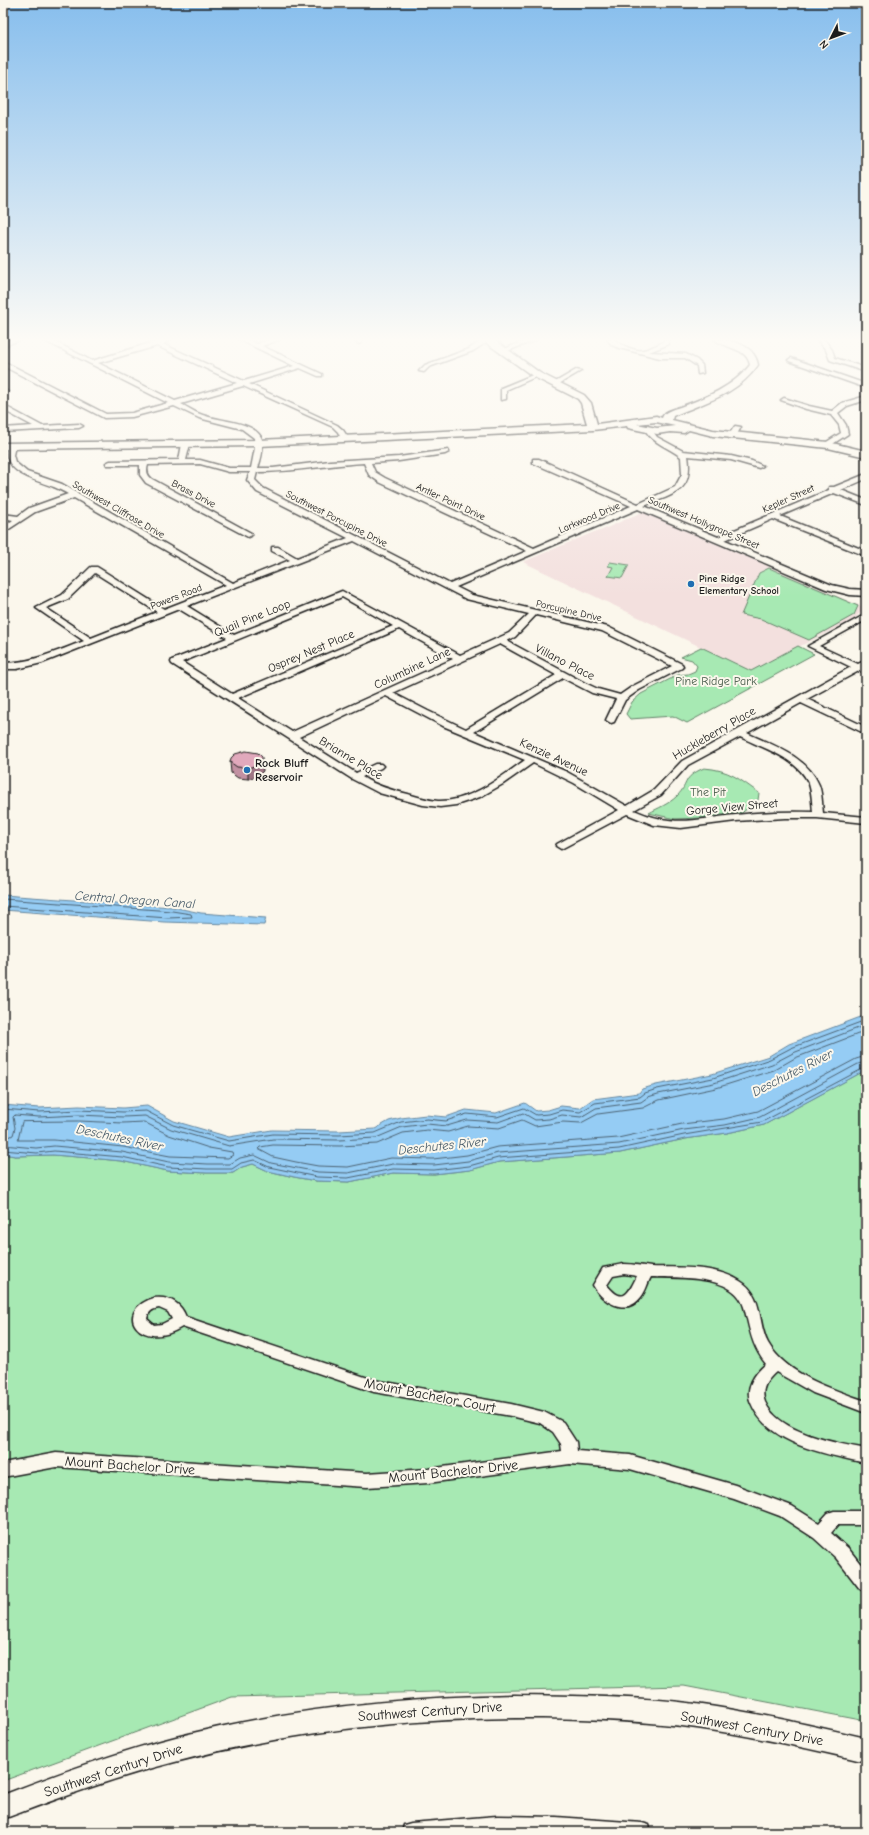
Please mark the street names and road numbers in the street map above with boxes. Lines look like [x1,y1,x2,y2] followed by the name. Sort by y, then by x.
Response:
[169,477,218,511] street label: Brass Drive
[70,479,167,541] street label: Southwest Cliffrose Drive
[414,481,487,523] street label: Antler Point Drive
[761,482,817,516] street label: Kepler Street
[284,488,389,550] street label: Southwest Porcupine Drive
[646,494,762,552] street label: Southwest Hollygrape Street
[557,500,622,536] street label: Larkwood Drive
[149,582,204,612] street label: Powers Road
[212,596,292,640] street label: Quail Pine Loop
[535,598,603,624] street label: Porcupine Drive
[266,626,356,676] street label: Osprey Nest Place
[533,641,597,683] street label: Villano Place
[372,644,452,692] street label: Columbine Lane
[670,704,758,762] street label: Huckleberry Place
[317,734,385,782] street label: Brianne Place
[518,735,590,779] street label: Kenzie Avenue
[686,796,779,818] street label: Gorge View Street
[363,1374,498,1417] street label: Mount Bachelor Court
[64,1452,196,1479] street label: Mount Bachelor Drive
[387,1456,519,1487] street label: Mount Bachelor Drive
[357,1698,503,1725] street label: Southwest Century Drive
[679,1708,825,1749] street label: Southwest Century Drive
[42,1740,185,1801] street label: Southwest Century Drive

